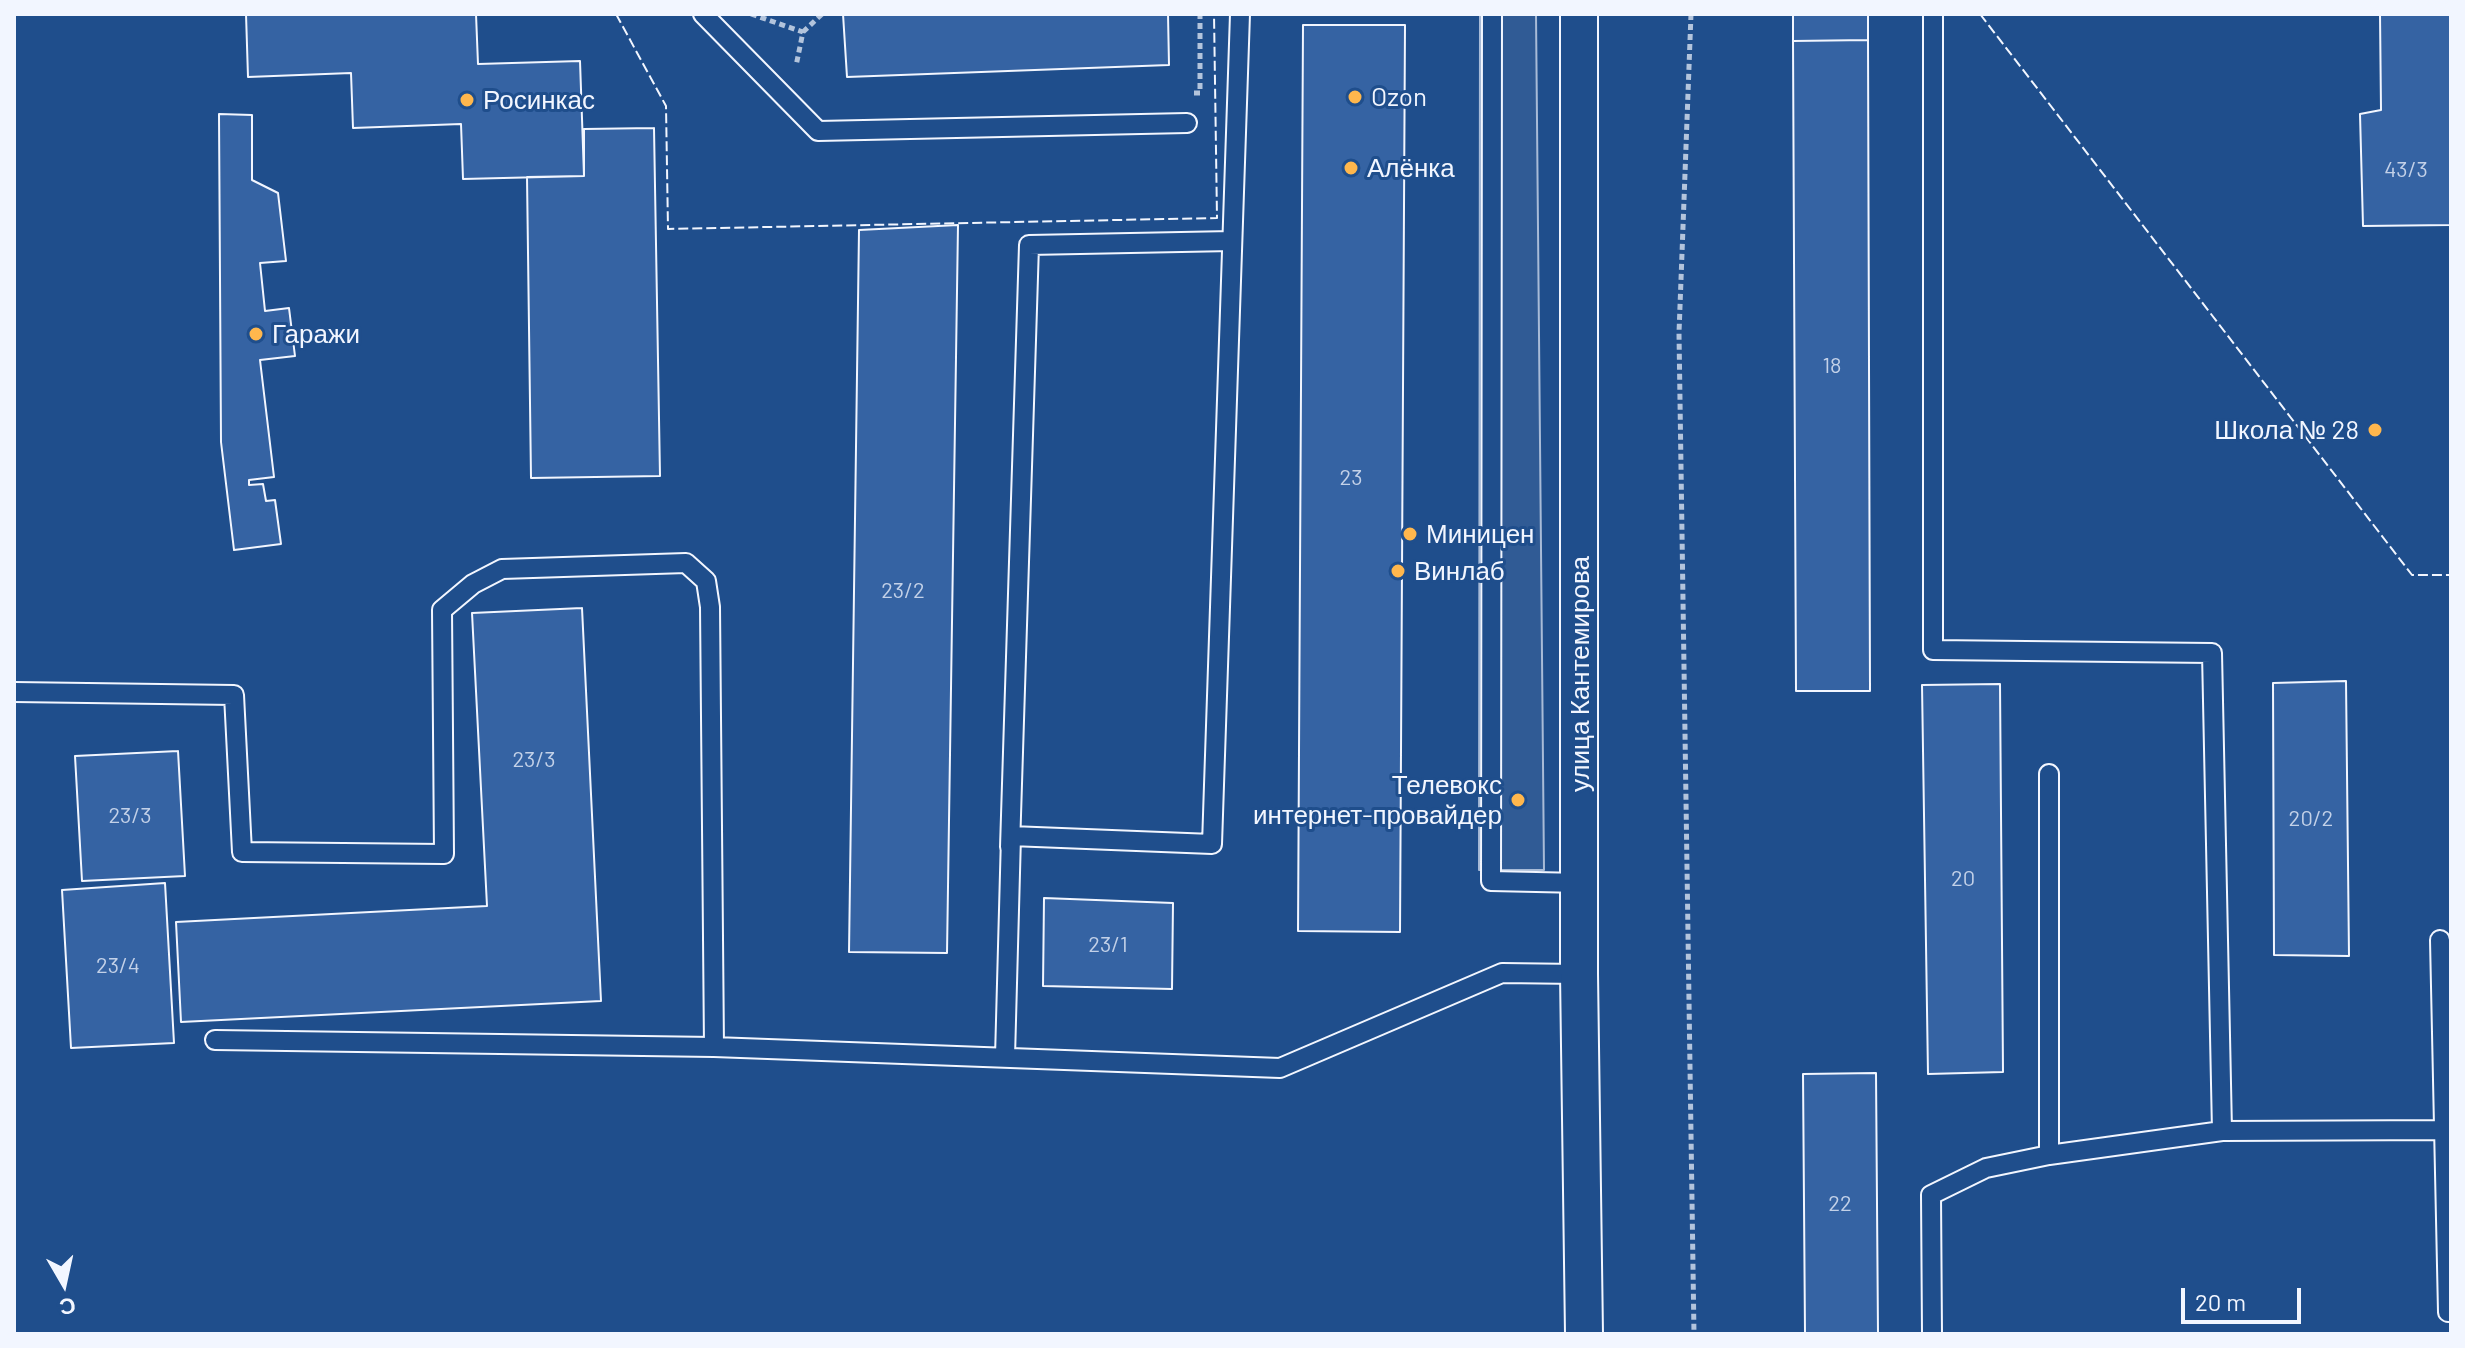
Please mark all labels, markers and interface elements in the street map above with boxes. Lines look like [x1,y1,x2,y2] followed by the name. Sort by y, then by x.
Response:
[1371,81,1427,113] place label: Ozon
[483,84,595,116] place label: Росинкас
[1346,88,1364,106] marker: Ozon
[458,91,476,109] marker: Росинкас
[1367,152,1455,184] place label: Алёнка
[2384,157,2428,183] house number: 43/3
[1342,159,1360,177] marker: Алёнка
[272,318,360,350] place label: Гаражи
[247,325,265,343] marker: Гаражи
[1822,353,1842,379] house number: 18
[2214,414,2359,446] place label: Школа № 28
[2366,421,2384,439] marker: Школа № 28
[1340,465,1362,491] house number: 23
[1426,518,1534,550] place label: Миницен
[1401,525,1419,543] marker: Миницен
[1414,555,1505,587] place label: Винлаб
[1564,556,1596,792] street label: улица Кантемирова
[1389,562,1407,580] marker: Винлаб
[881,578,925,604] house number: 23/2
[512,747,556,773] house number: 23/3
[1253,769,1502,830] place label: Телевокс интернет-провайдер
[1509,791,1527,809] marker: Телевокс интернет-провайдер
[108,803,152,829] house number: 23/3
[2289,806,2333,832] house number: 20/2
[1951,866,1975,892] house number: 20
[1088,932,1128,958] house number: 23/1
[96,953,140,979] house number: 23/4
[1828,1191,1852,1217] house number: 22
[24,1244,104,1324] north arrow
[2185,1272,2305,1322] scale bar
[2195,1287,2246,1316] text: 20 m
[58,1294,78,1322] text: С

